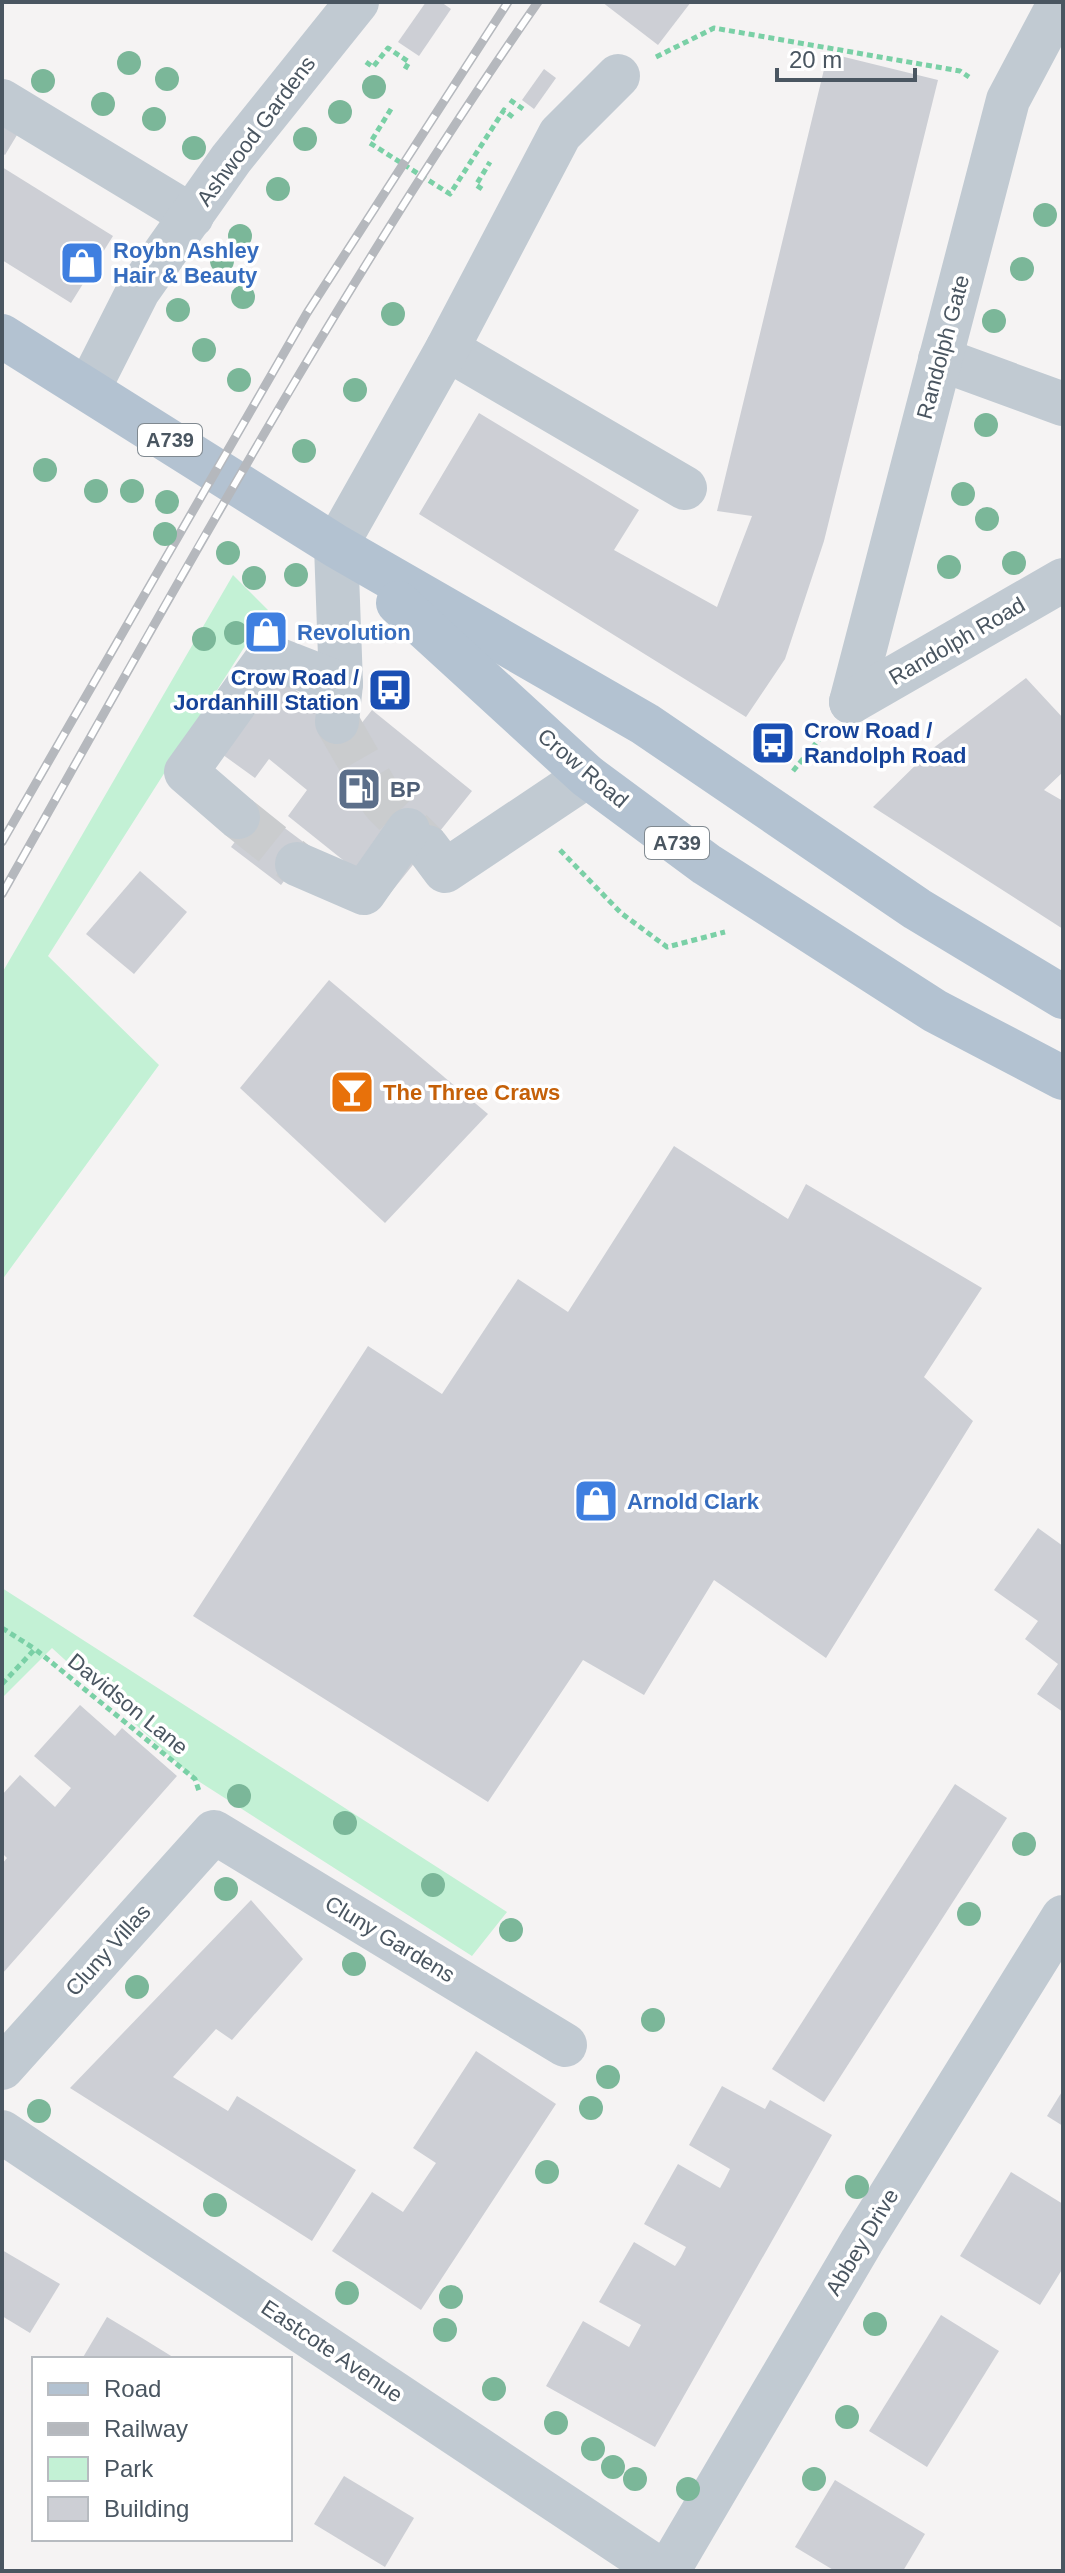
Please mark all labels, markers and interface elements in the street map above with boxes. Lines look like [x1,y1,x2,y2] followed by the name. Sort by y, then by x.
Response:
[777,32,915,82] scale bar
[789,46,842,73] text: 20 m
[192,51,320,211] street label: Ashwood Gardens
[113,238,260,288] place label: Roybn Ashley Hair & Beauty
[58,239,106,287] shop icon: Roybn Ashley Hair & Beauty
[912,272,974,422] street label: Randolph Gate
[138,424,202,456] road number: A739
[885,592,1029,690] street label: Randolph Road
[242,608,290,656] shop icon: Revolution
[297,620,411,645] place label: Revolution
[173,665,359,715] place label: Crow Road / Jordanhill Station
[366,666,414,714] bus stop icon: Crow Road / Jordanhill Station
[804,718,967,768] place label: Crow Road / Randolph Road
[749,719,797,767] bus stop icon: Crow Road / Randolph Road
[533,723,633,813] street label: Crow Road
[335,765,383,813] fuel station icon: BP
[390,777,421,802] place label: BP
[645,827,709,859] road number: A739
[328,1068,376,1116] bar icon: The Three Craws
[383,1080,560,1105] place label: The Three Craws
[572,1477,620,1525] shop icon: Arnold Clark
[627,1489,760,1514] place label: Arnold Clark
[63,1648,193,1760] street label: Davidson Lane
[321,1890,459,1988] street label: Cluny Gardens
[60,1899,156,2001] street label: Cluny Villas
[820,2184,904,2300] street label: Abbey Drive
[257,2295,407,2407] street label: Eastcote Avenue
[32,2357,292,2541] legend
[104,2375,161,2402] text: Road
[104,2415,188,2442] text: Railway
[104,2455,154,2482] text: Park
[104,2495,189,2522] text: Building

